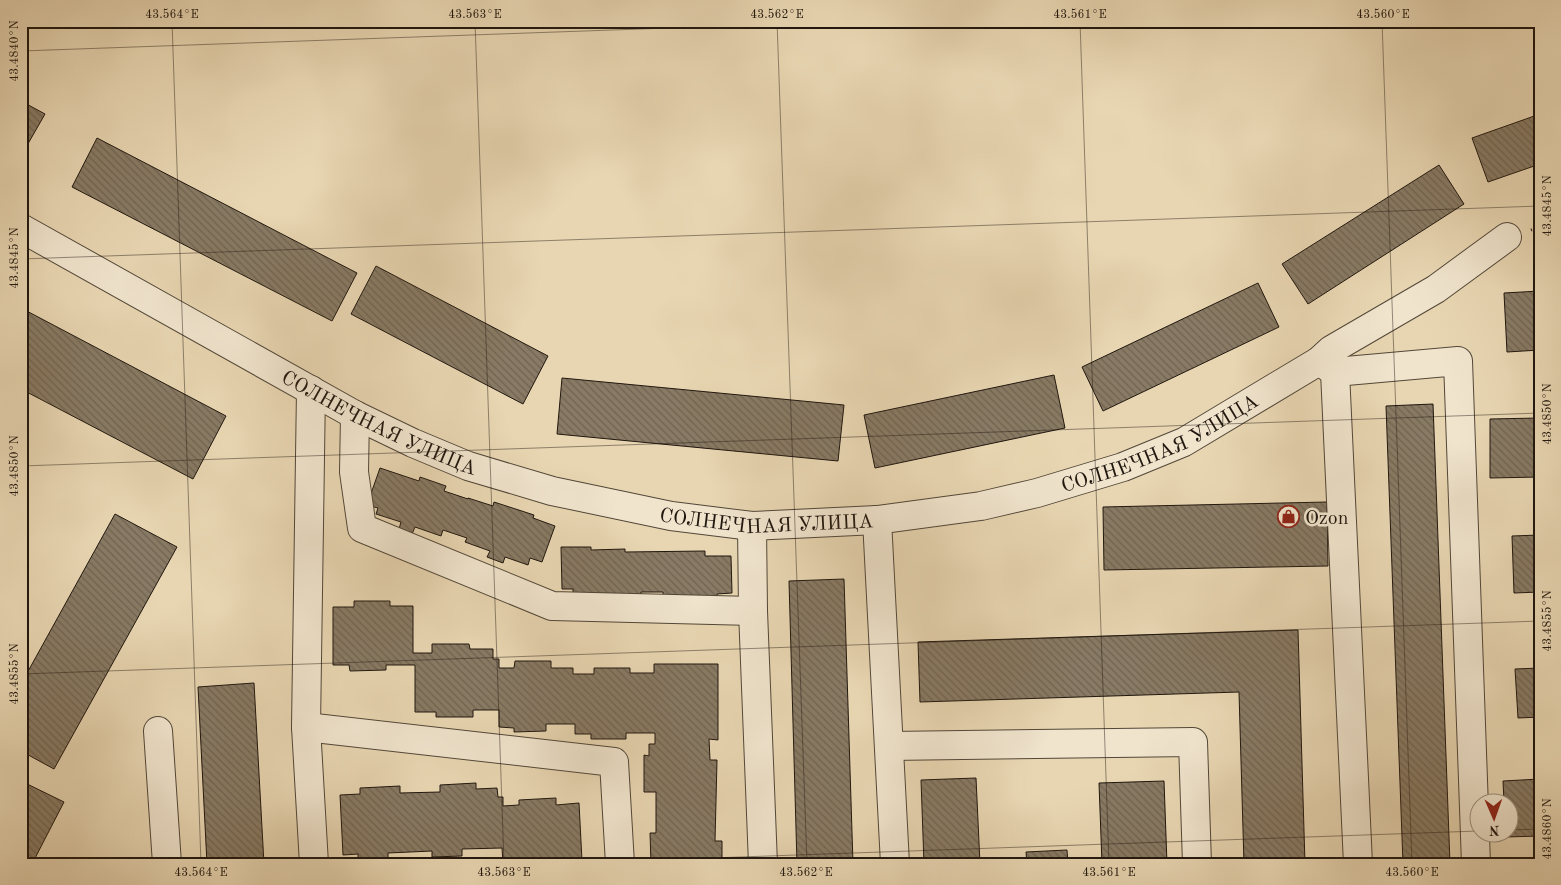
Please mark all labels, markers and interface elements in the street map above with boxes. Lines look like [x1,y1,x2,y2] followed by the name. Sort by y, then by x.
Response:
[145,8,199,21] text: 43.564°E
[448,8,502,21] text: 43.563°E
[750,8,804,21] text: 43.562°E
[1053,8,1107,21] text: 43.561°E
[1356,8,1410,21] text: 43.560°E
[9,20,21,82] text: 43.4840°N
[1541,175,1554,237] text: 43.4845°N
[8,227,21,289] text: 43.4845°N
[278,368,478,480] street label: СОЛНЕЧНАЯ УЛИЦА
[1541,383,1554,445] text: 43.4850°N
[1059,392,1262,497] street label: СОЛНЕЧНАЯ УЛИЦА
[8,435,21,497] text: 43.4850°N
[1277,505,1301,529] shop icon: Ozon
[658,506,874,538] street label: СОЛНЕЧНАЯ УЛИЦА
[1305,509,1349,529] place label: Ozon
[1541,590,1554,652] text: 43.4855°N
[8,643,21,705] text: 43.4855°N
[1468,792,1518,842] north arrow
[1542,798,1554,860] text: 43.4860°N
[1489,823,1500,837] text: N
[174,866,228,879] text: 43.564°E
[477,866,531,879] text: 43.563°E
[779,866,833,879] text: 43.562°E
[1082,866,1136,879] text: 43.561°E
[1385,866,1439,879] text: 43.560°E

